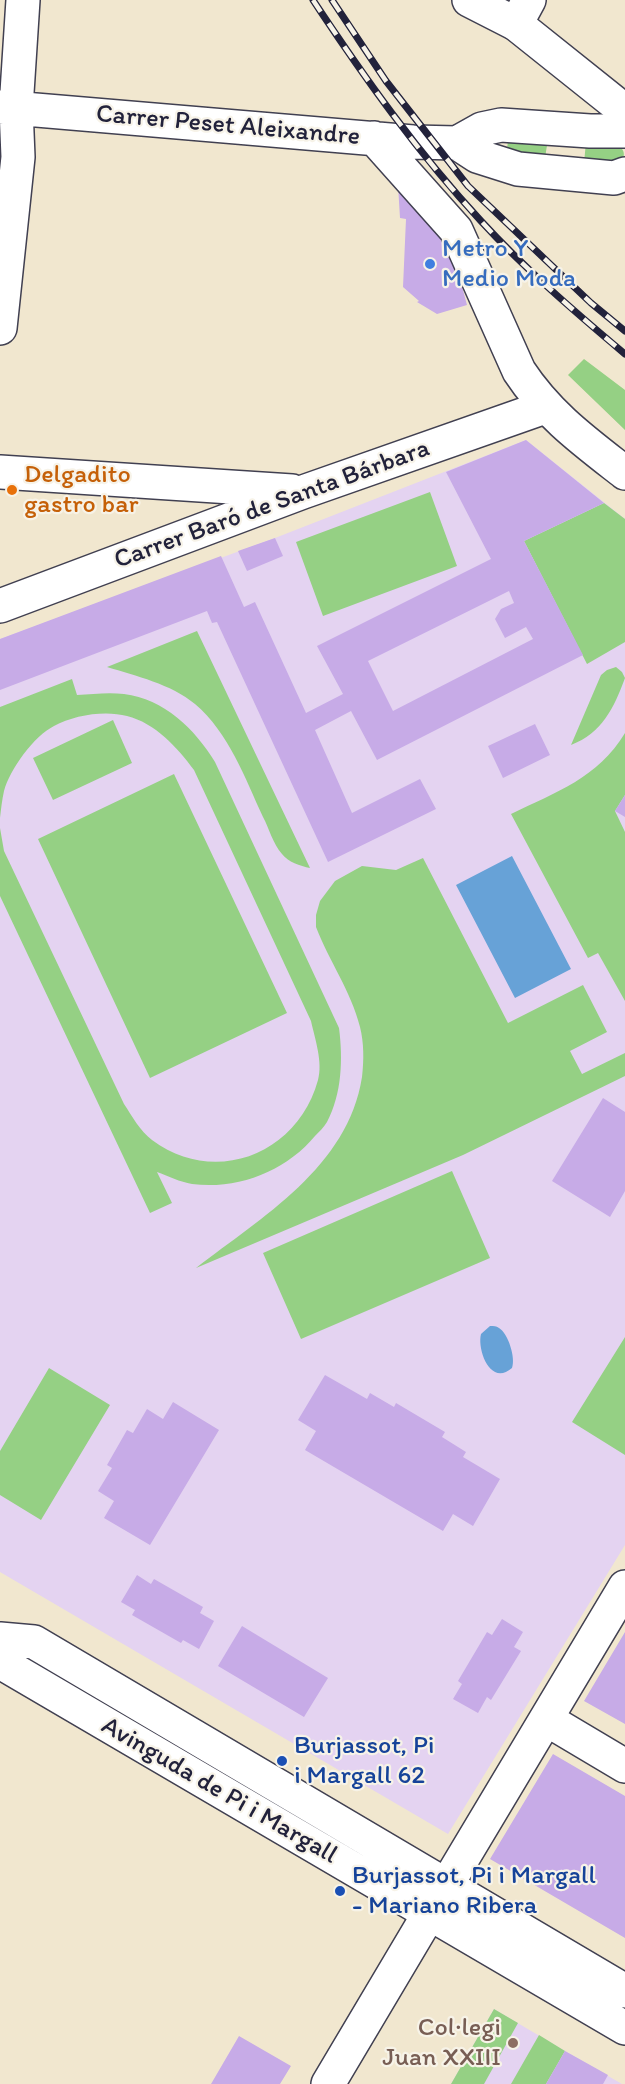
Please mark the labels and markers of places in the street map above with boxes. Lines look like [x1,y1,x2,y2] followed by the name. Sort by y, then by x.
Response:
[442,233,576,294] place label: Metro Y Medio Moda
[423,257,437,271] marker: Metro Y Medio Moda
[24,459,138,520] place label: Delgadito gastro bar
[5,483,19,497] marker: Delgadito gastro bar
[294,1730,434,1792] place label: Burjassot, Pi i Margall 62
[275,1754,289,1768] marker: Burjassot, Pi i Margall 62
[352,1860,596,1922] place label: Burjassot, Pi i Margall - Mariano Ribera
[333,1884,347,1898] marker: Burjassot, Pi i Margall - Mariano Ribera
[382,2012,501,2074] place label: Col·legi Juan XXIII
[506,2036,520,2050] marker: Col·legi Juan XXIII

